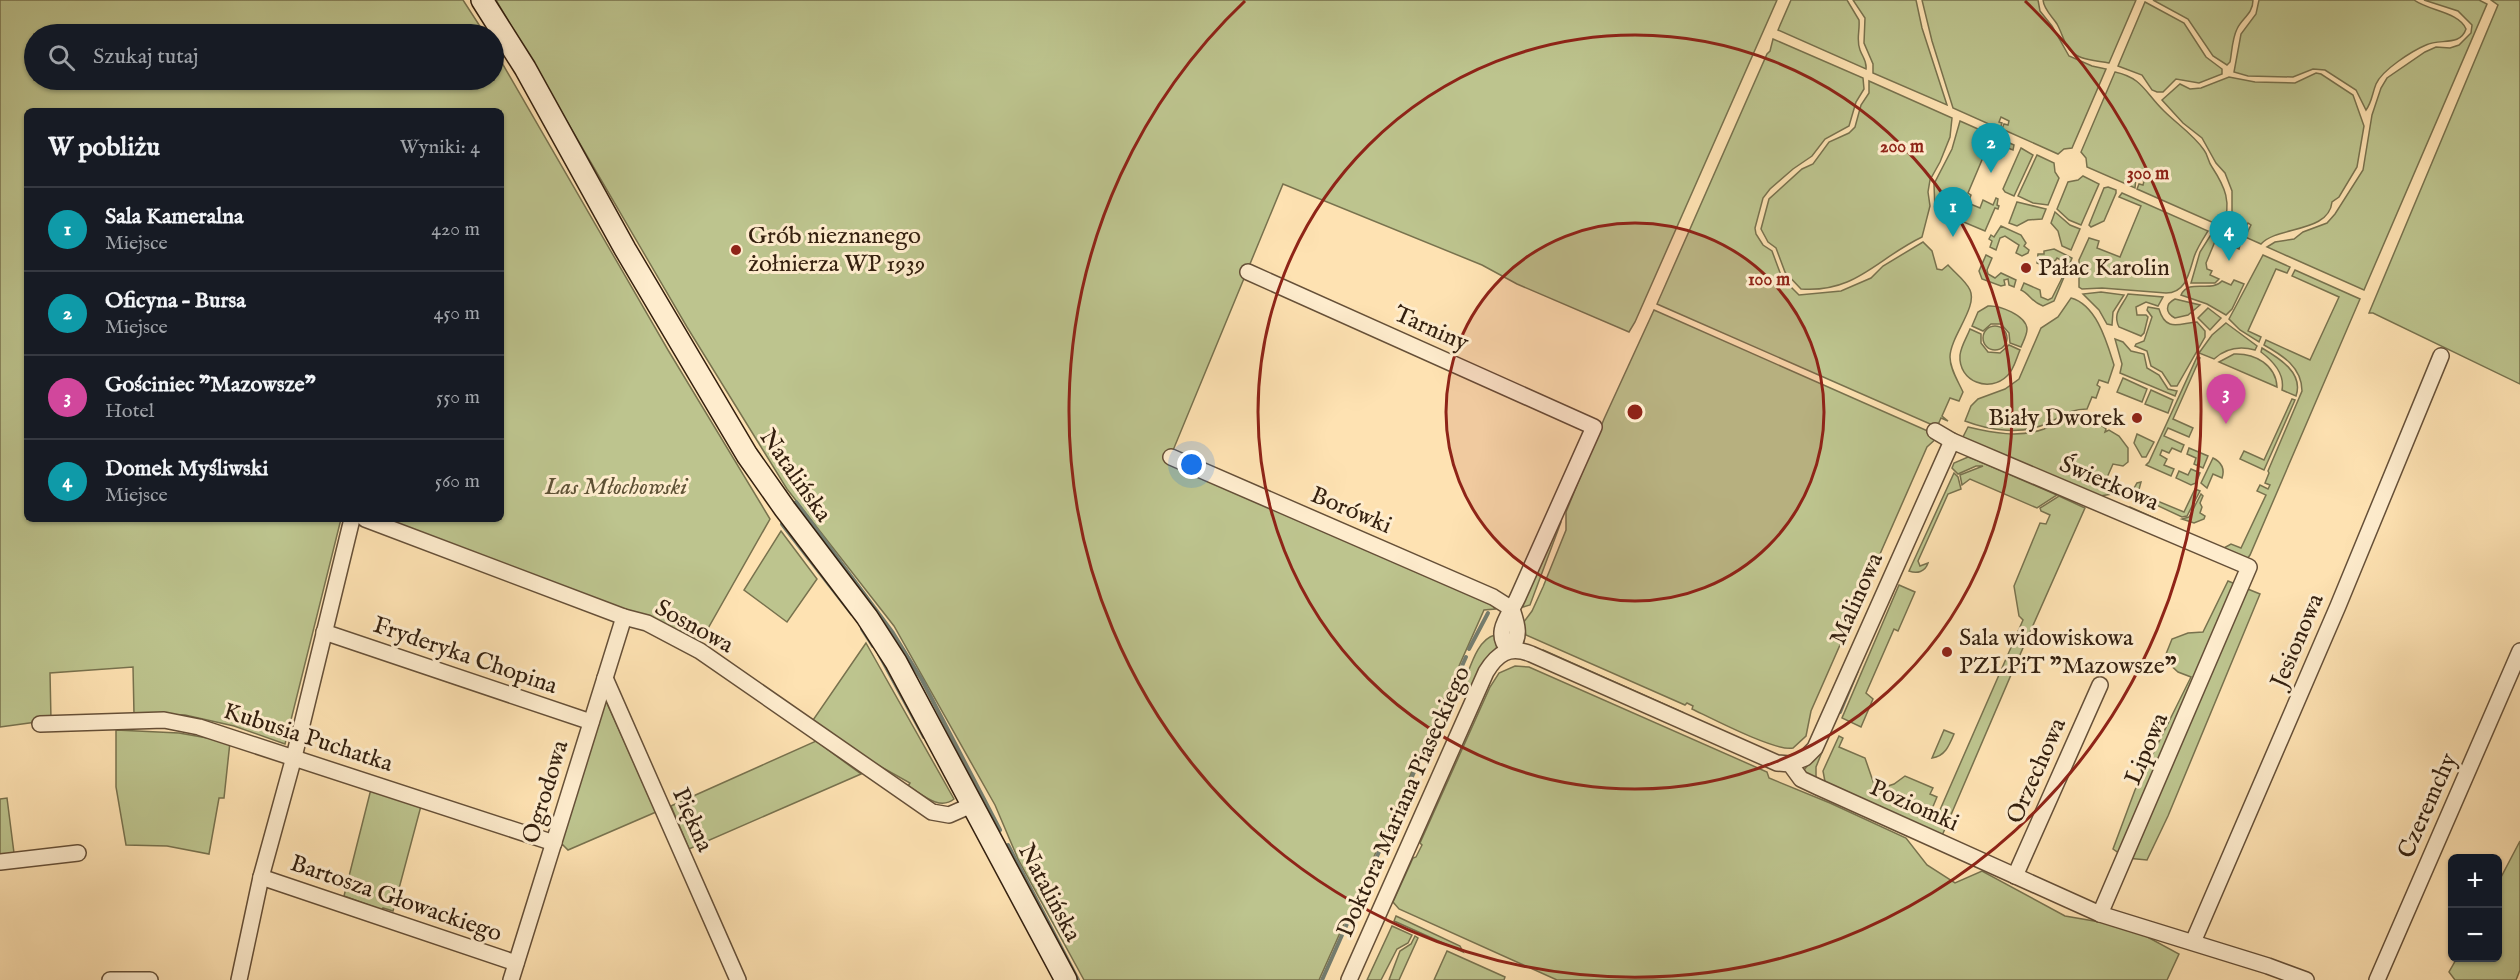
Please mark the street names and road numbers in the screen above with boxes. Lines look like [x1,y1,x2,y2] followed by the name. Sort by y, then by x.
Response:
[1389,299,1473,359] street label: Tarniny
[752,423,839,529] street label: Natalińska
[2055,449,2164,519] street label: Świerkowa
[1306,480,1396,542] street label: Borówki
[1823,548,1891,650] street label: Malinowa
[2263,589,2332,696] street label: Jesionowa
[649,593,739,662] street label: Sosnowa
[369,610,562,702] street label: Fryderyka Chopina
[1330,661,1478,943] street label: Doktora Mariana Piaseckiego
[219,696,397,780] street label: Kubusia Puchatka
[2118,708,2176,790] street label: Lipowa
[2000,713,2074,829] street label: Orzechowa
[516,736,577,847] street label: Ogrodowa
[2391,748,2465,864] street label: Czeremchy
[1865,773,1963,839] street label: Poziomki
[664,783,720,858] street label: Piękna
[1010,839,1088,948] street label: Natalińska
[286,848,506,950] street label: Bartosza Głowackiego

